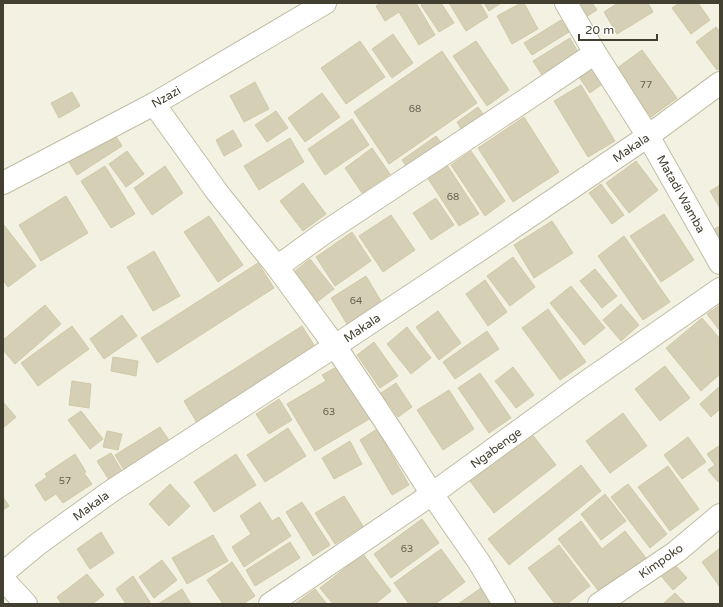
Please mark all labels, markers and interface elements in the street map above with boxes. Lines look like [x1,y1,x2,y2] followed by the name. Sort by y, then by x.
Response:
[579,16,657,42] scale bar
[585,23,614,37] text: 20 m
[640,79,652,91] house number: 77
[149,83,183,111] street label: Nzazi
[409,103,421,115] house number: 68
[610,131,652,165] street label: Makala
[654,153,708,235] street label: Matadi Wamba
[447,191,459,203] house number: 68
[350,295,362,307] house number: 64
[341,311,383,345] street label: Makala
[323,406,335,418] house number: 63
[468,425,524,471] street label: Ngabenge
[59,475,71,487] house number: 57
[70,488,112,524] street label: Makala
[636,541,686,581] street label: Kimpoko
[401,543,413,555] house number: 63

